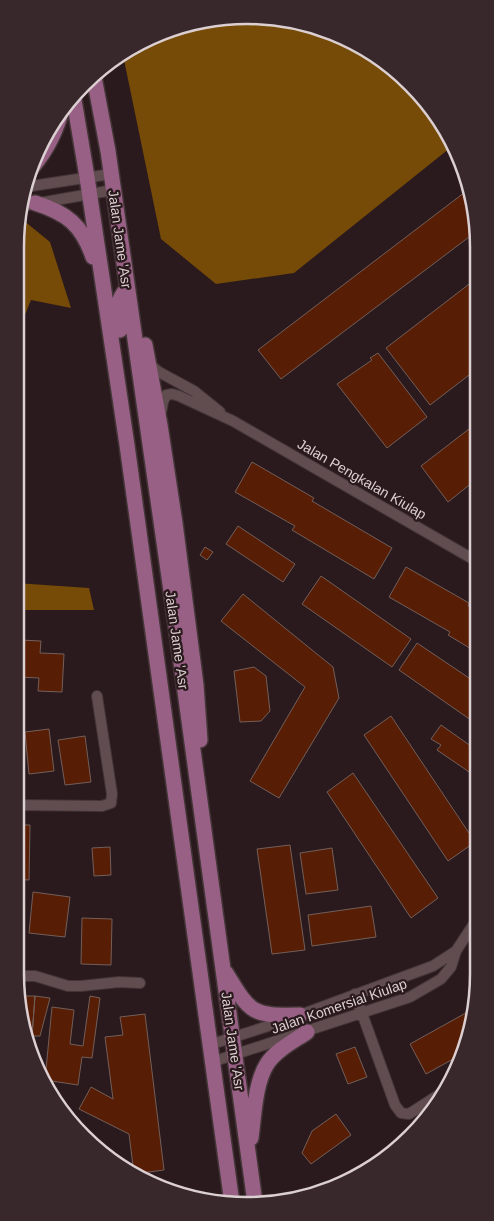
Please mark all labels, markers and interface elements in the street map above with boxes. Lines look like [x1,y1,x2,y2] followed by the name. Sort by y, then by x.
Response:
[105,189,135,290] street label: Jalan Jame 'Asr
[295,435,430,523] street label: Jalan Pengkalan Kiulap
[162,590,192,691] street label: Jalan Jame 'Asr
[269,975,409,1037] street label: Jalan Komersial Kiulap
[218,991,248,1092] street label: Jalan Jame 'Asr

